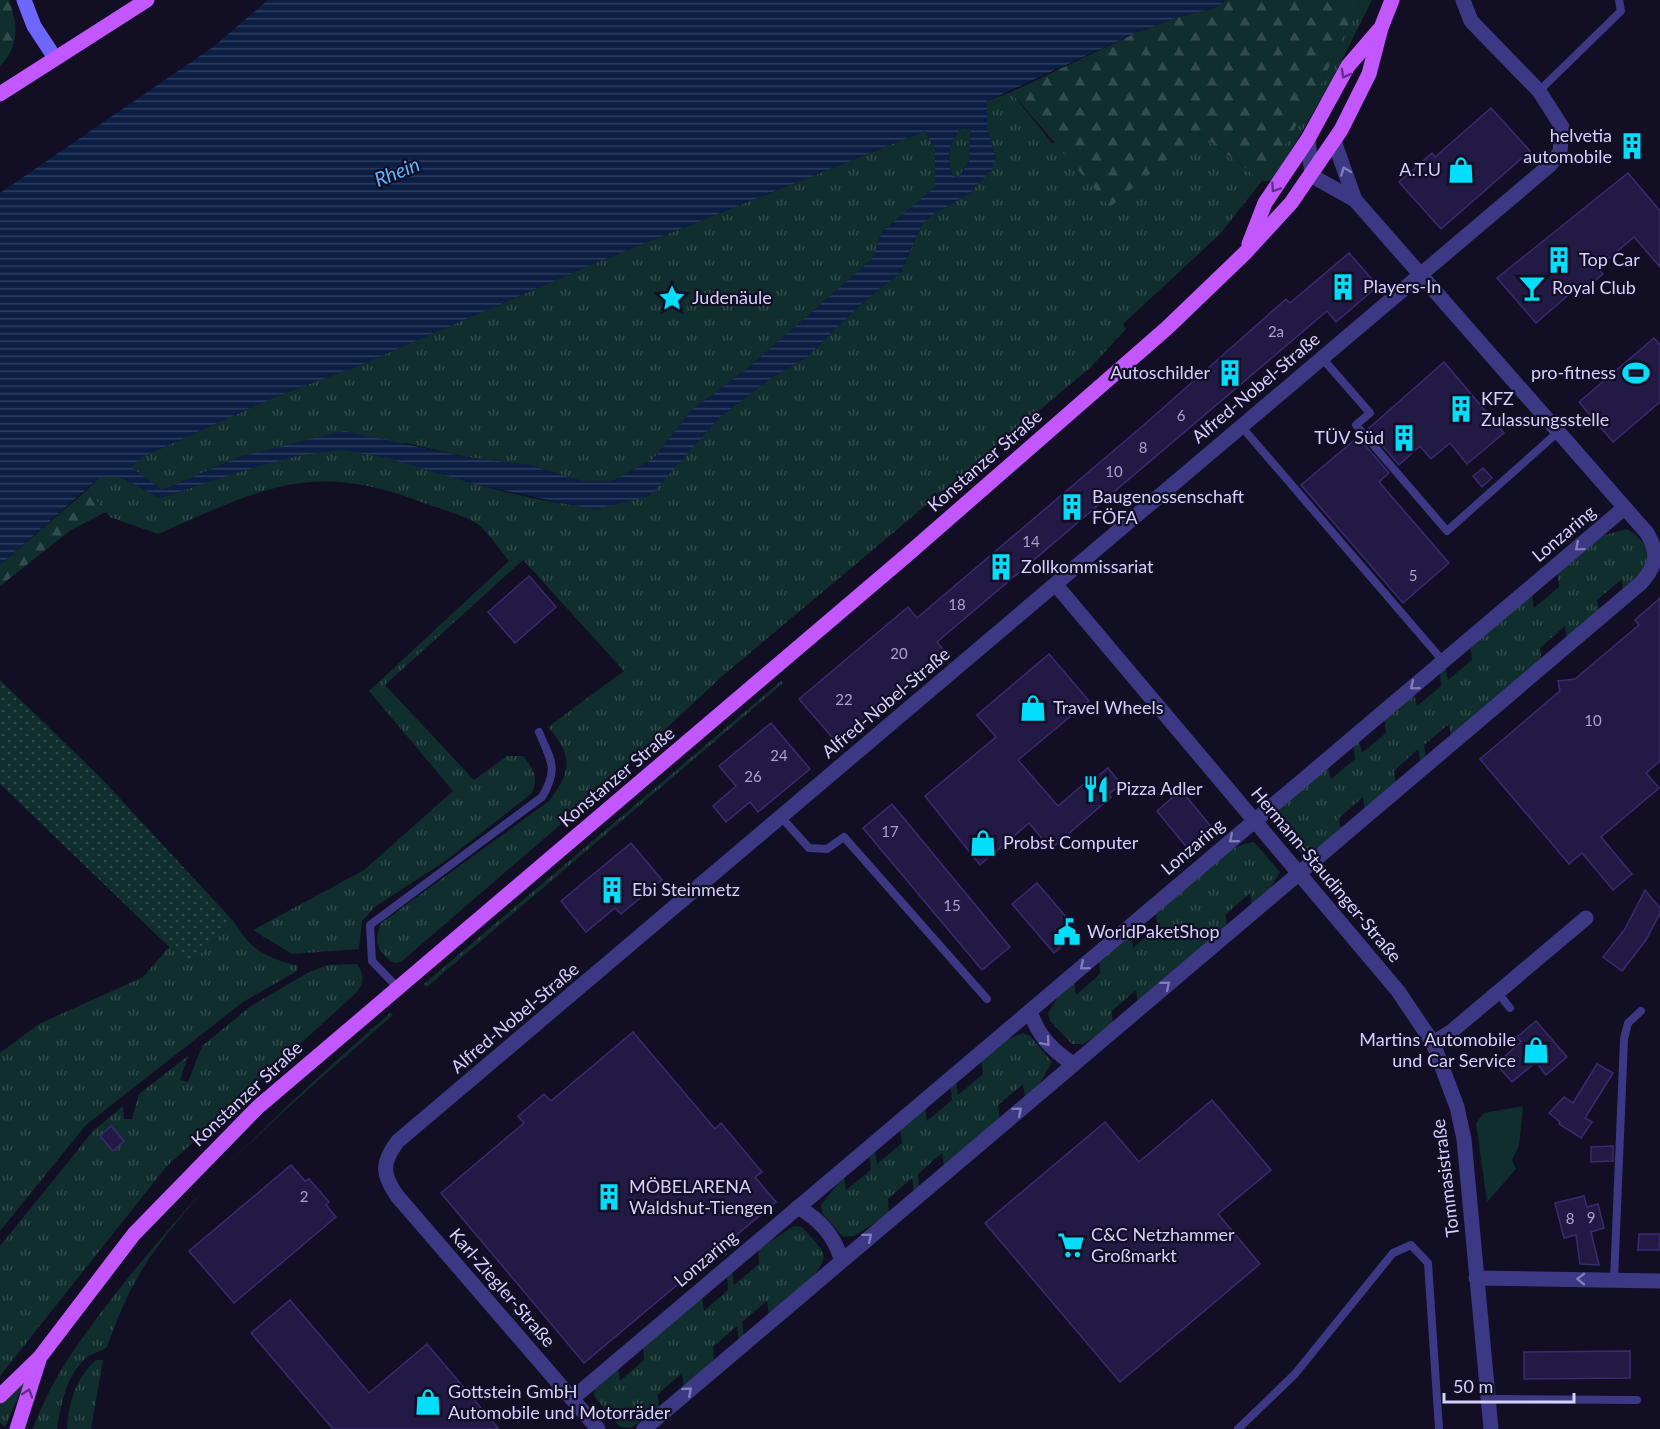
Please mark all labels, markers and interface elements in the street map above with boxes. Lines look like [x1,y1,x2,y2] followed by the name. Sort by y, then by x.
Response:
[1341,68,1352,78] one-way arrow
[1523,124,1612,167] place label: helvetia automobile
[1617,131,1647,161] building icon: helvetia automobile
[370,151,423,191] water label: Rhein
[1446,155,1476,185] shop icon: A.T.U
[1399,158,1441,180] place label: A.T.U
[1339,166,1352,176] one-way arrow
[1271,182,1283,192] one-way arrow
[1544,245,1574,275] building icon: Top Car
[1579,248,1640,270] place label: Top Car
[1328,272,1358,302] building icon: Players-In
[1517,273,1547,303] bar icon: Royal Club
[1363,275,1441,297] place label: Players-In
[1552,276,1636,298] place label: Royal Club
[657,283,687,313] place icon: Judenäule
[692,286,772,308] place label: Judenäule
[1268,322,1284,340] house number: 2a
[1187,327,1324,447] street label: Alfred-Nobel-Straße
[1215,358,1245,388] building icon: Autoschilder
[1621,358,1651,388] sports icon: pro-fitness
[1110,361,1210,383] place label: Autoschilder
[1531,361,1616,383] place label: pro-fitness
[1481,387,1609,430] place label: KFZ Zulassungsstelle
[1446,394,1476,424] building icon: KFZ Zulassungsstelle
[923,405,1046,516] street label: Konstanzer Straße
[1177,406,1186,424] house number: 6
[1389,423,1419,453] building icon: TÜV Süd
[1314,426,1384,448] place label: TÜV Süd
[1139,438,1147,456] house number: 8
[1105,462,1123,480] house number: 10
[1092,485,1245,528] place label: Baugenossenschaft FÖFA
[1057,492,1087,522] building icon: Baugenossenschaft FÖFA
[1527,500,1600,566] street label: Lonzaring
[1022,532,1040,550] house number: 14
[1575,540,1586,551] one-way arrow
[986,552,1016,582] building icon: Zollkommissariat
[1021,555,1154,577] place label: Zollkommissariat
[1409,566,1417,584] house number: 5
[948,595,966,613] house number: 18
[817,642,954,762] street label: Alfred-Nobel-Straße
[890,644,908,662] house number: 20
[1410,679,1421,690] one-way arrow
[835,690,853,708] house number: 22
[1018,693,1048,723] shop icon: Travel Wheels
[1053,696,1164,718] place label: Travel Wheels
[1584,711,1602,729] house number: 10
[554,721,679,831] street label: Konstanzer Straße
[770,746,788,764] house number: 24
[744,767,762,785] house number: 26
[1081,774,1111,804] restaurant icon: Pizza Adler
[1116,777,1203,799] place label: Pizza Adler
[1247,782,1407,966] street label: Hermann-Staudinger-Straße
[1156,813,1229,879] street label: Lonzaring
[881,822,899,840] house number: 17
[968,828,998,858] shop icon: Probst Computer
[1003,831,1139,853] place label: Probst Computer
[1229,832,1240,843] one-way arrow
[597,875,627,905] building icon: Ebi Steinmetz
[632,878,740,900] place label: Ebi Steinmetz
[943,896,961,914] house number: 15
[1052,917,1082,947] public building icon: WorldPaketShop
[1087,920,1220,942] place label: WorldPaketShop
[446,957,583,1077] street label: Alfred-Nobel-Straße
[1080,958,1091,969] one-way arrow
[1159,982,1170,993] one-way arrow
[1359,1028,1516,1071] place label: Martins Automobile und Car Service
[1039,1035,1050,1046] one-way arrow
[1521,1035,1551,1065] shop icon: Martins Automobile und Car Service
[186,1036,307,1150] street label: Konstanzer Straße
[1011,1107,1022,1118] one-way arrow
[1427,1118,1463,1238] street label: Tommasistraße
[629,1175,773,1218] place label: MÖBELARENA Waldshut-Tiengen
[594,1182,624,1212] building icon: MÖBELARENA Waldshut-Tiengen
[300,1187,308,1205] house number: 2
[1587,1208,1595,1226] house number: 9
[1566,1209,1574,1227] house number: 8
[1091,1223,1235,1266] place label: C&C Netzhammer Großmarkt
[445,1224,560,1351] street label: Karl-Ziegler-Straße
[669,1225,742,1291] street label: Lonzaring
[1056,1230,1086,1260] supermarket icon: C&C Netzhammer Großmarkt
[861,1233,872,1244] one-way arrow
[1576,1273,1585,1285] one-way arrow
[1444,1366,1574,1404] scale bar
[1453,1375,1493,1397] text: 50 m
[448,1380,671,1423] place label: Gottstein GmbH Automobile und Motorräder
[413,1387,443,1417] shop icon: Gottstein GmbH Automobile und Motorräder
[681,1387,692,1398] one-way arrow
[21,1388,33,1399] one-way arrow

